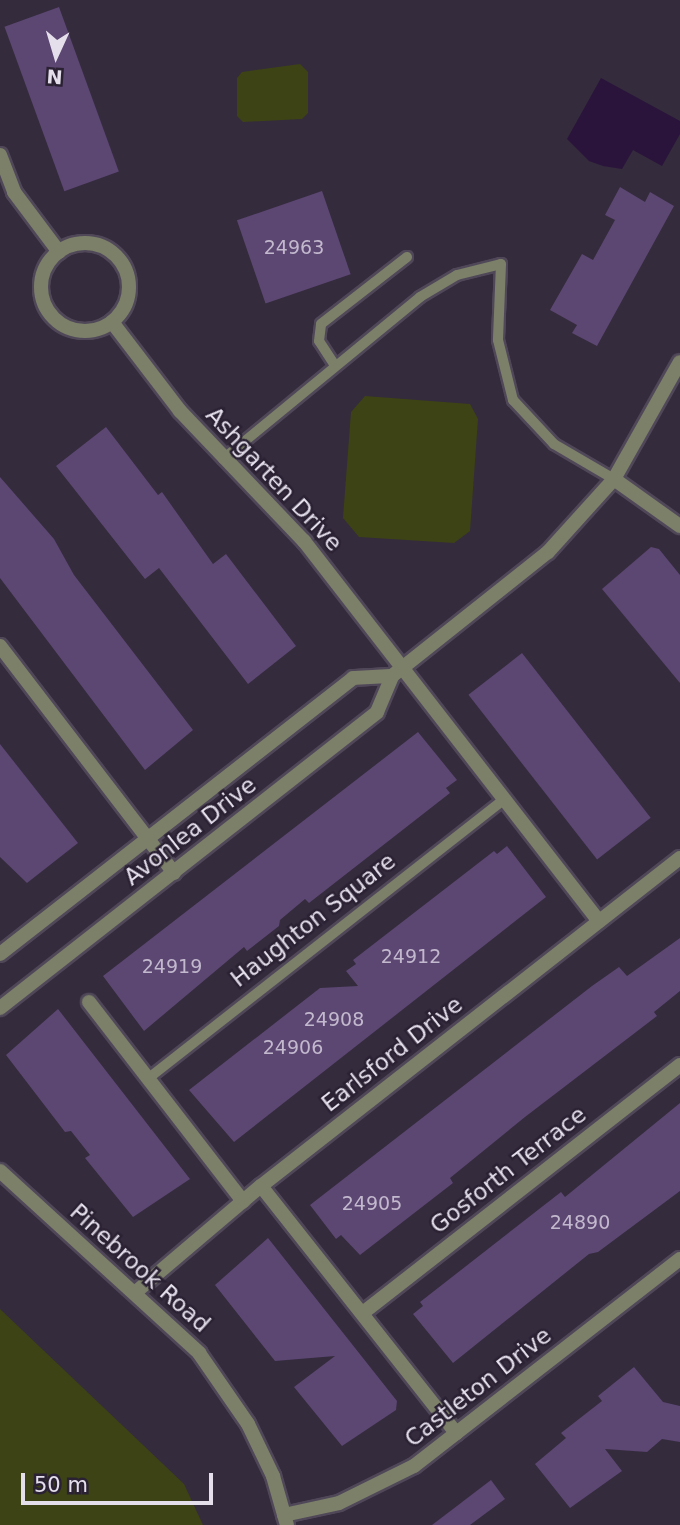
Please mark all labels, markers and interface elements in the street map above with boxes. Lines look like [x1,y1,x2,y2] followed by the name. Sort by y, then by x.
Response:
[21,21,91,91] north arrow
[46,65,63,88] text: N
[264,237,324,259] house number: 24963
[200,401,348,557] street label: Ashgarten Drive
[118,771,262,891] street label: Avonlea Drive
[225,847,401,993] street label: Haughton Square
[381,946,441,968] house number: 24912
[142,956,202,978] house number: 24919
[316,991,468,1117] street label: Earlsford Drive
[304,1009,364,1031] house number: 24908
[263,1037,323,1059] house number: 24906
[425,1101,591,1239] street label: Gosforth Terrace
[342,1193,402,1215] house number: 24905
[64,1198,216,1338] street label: Pinebrook Road
[550,1212,610,1234] house number: 24890
[399,1321,557,1453] street label: Castleton Drive
[24,1458,217,1502] scale bar
[34,1473,88,1497] text: 50 m

